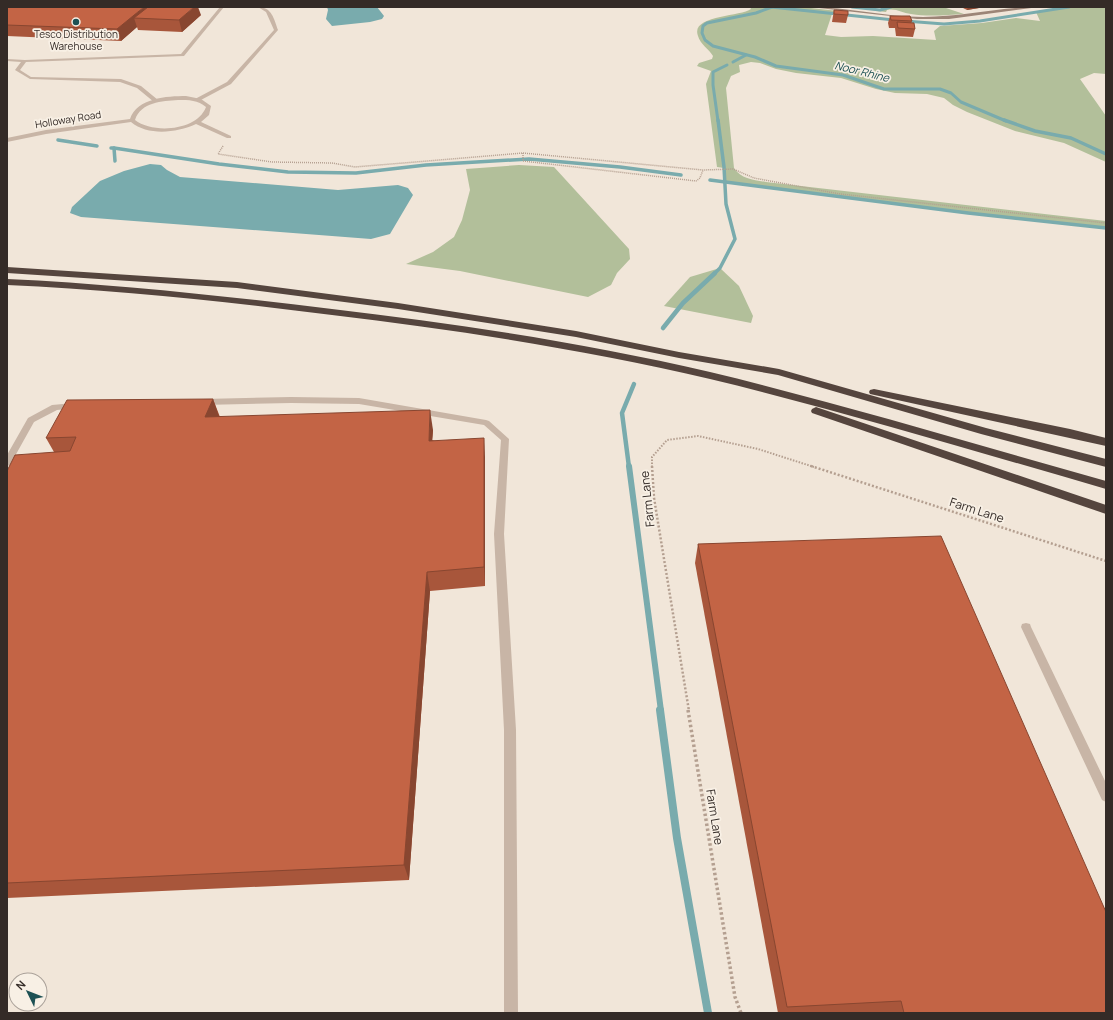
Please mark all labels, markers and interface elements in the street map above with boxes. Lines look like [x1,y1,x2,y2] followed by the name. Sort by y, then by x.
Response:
[71,17,81,27] marker: Tesco Distribution Warehouse
[34,27,118,53] place label: Tesco Distribution Warehouse
[833,57,891,85] water label: Noor Rhine
[34,107,102,131] street label: Holloway Road
[636,470,658,528] street label: Farm Lane
[948,493,1006,527] street label: Farm Lane
[702,788,728,846] street label: Farm Lane
[8,972,48,1012] north arrow
[12,977,29,993] text: N

